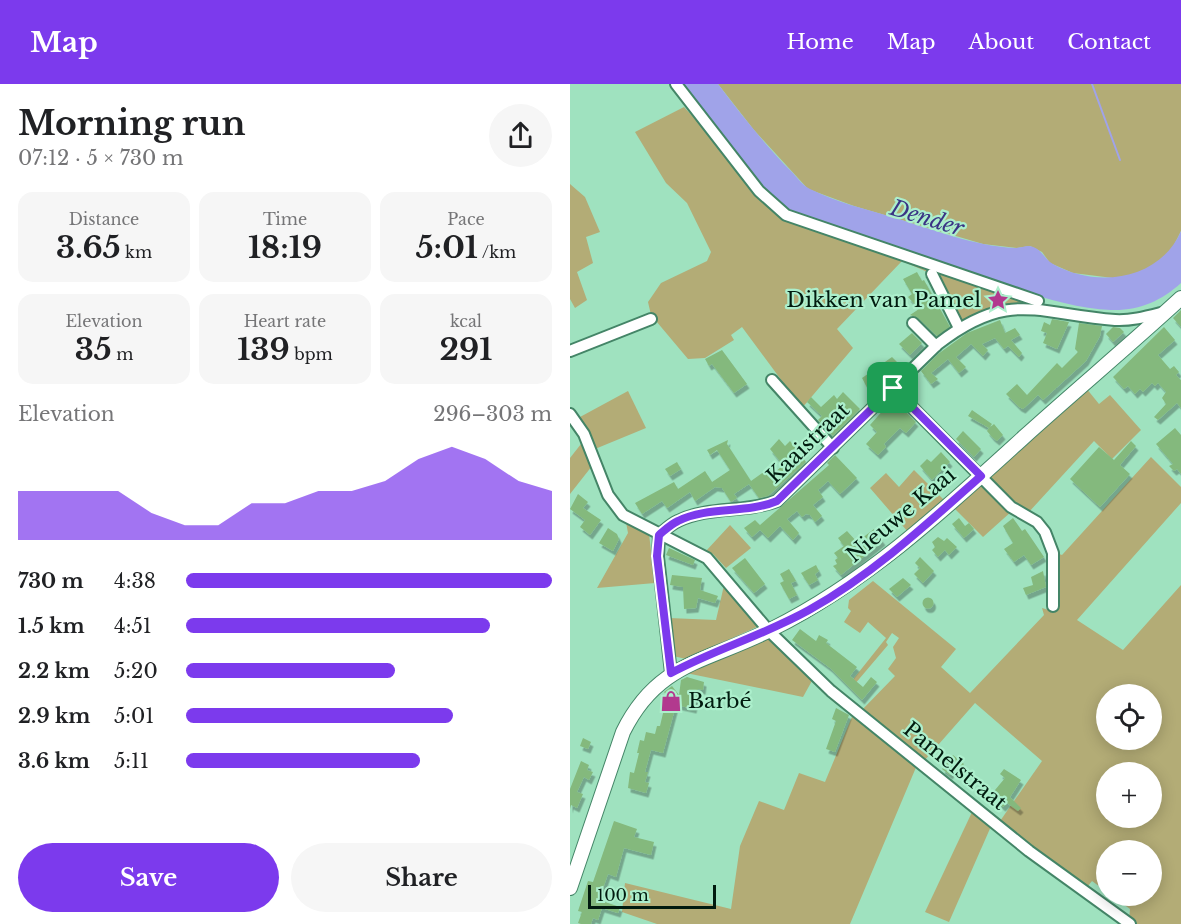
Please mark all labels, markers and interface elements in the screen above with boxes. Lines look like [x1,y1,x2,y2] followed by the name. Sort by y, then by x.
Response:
[30,25,98,60] text: Map
[787,29,854,55] text: Home
[887,29,935,55] text: Map
[968,29,1034,55] text: About
[1067,29,1151,55] text: Contact
[18,103,246,144] text: Morning run
[489,104,552,167] button: share
[18,146,184,170] text: 07:12 · 5 × 730 m
[886,194,968,242] water label: Dender
[69,209,139,229] text: Distance
[263,209,307,229] text: Time
[447,209,485,229] text: Pace
[56,229,120,266] text: 3.65
[248,229,322,266] text: 18:19
[416,229,478,266] text: 5:01
[120,242,152,262] text: km
[478,242,516,262] text: /km
[786,287,981,313] place label: Dikken van Pamel
[986,288,1010,312] place icon: Dikken van Pamel
[65,311,143,331] text: Elevation
[244,311,326,331] text: Heart rate
[450,311,482,331] text: kcal
[75,331,112,368] text: 35
[237,331,290,368] text: 139
[440,331,492,368] text: 291
[112,344,133,364] text: m
[290,344,333,364] text: bpm
[867,362,918,413] pin
[876,371,909,404] icon: arrive
[761,397,855,489] street label: Kaaistraat
[18,402,115,426] text: Elevation
[433,402,552,426] text: 296–303 m
[841,462,961,568] street label: Nieuwe Kaai
[18,569,84,593] text: 730 m
[114,569,156,593] text: 4:38
[18,614,85,638] text: 1.5 km
[114,614,152,638] text: 4:51
[18,659,90,683] text: 2.2 km
[114,659,158,683] text: 5:20
[1096,684,1162,906] map controls
[1096,684,1162,750] button: locate
[688,688,752,714] place label: Barbé
[659,689,683,713] shop icon: Barbé
[18,704,90,728] text: 2.9 km
[114,704,154,728] text: 5:01
[898,716,1012,816] street label: Pamelstraat
[18,749,90,773] text: 3.6 km
[114,749,149,773] text: 5:11
[1096,762,1162,828] button: +
[1096,840,1162,906] button: −
[18,843,279,912] button: Save
[291,843,552,912] button: Share
[588,882,716,910] scale bar
[597,885,649,905] text: 100 m

